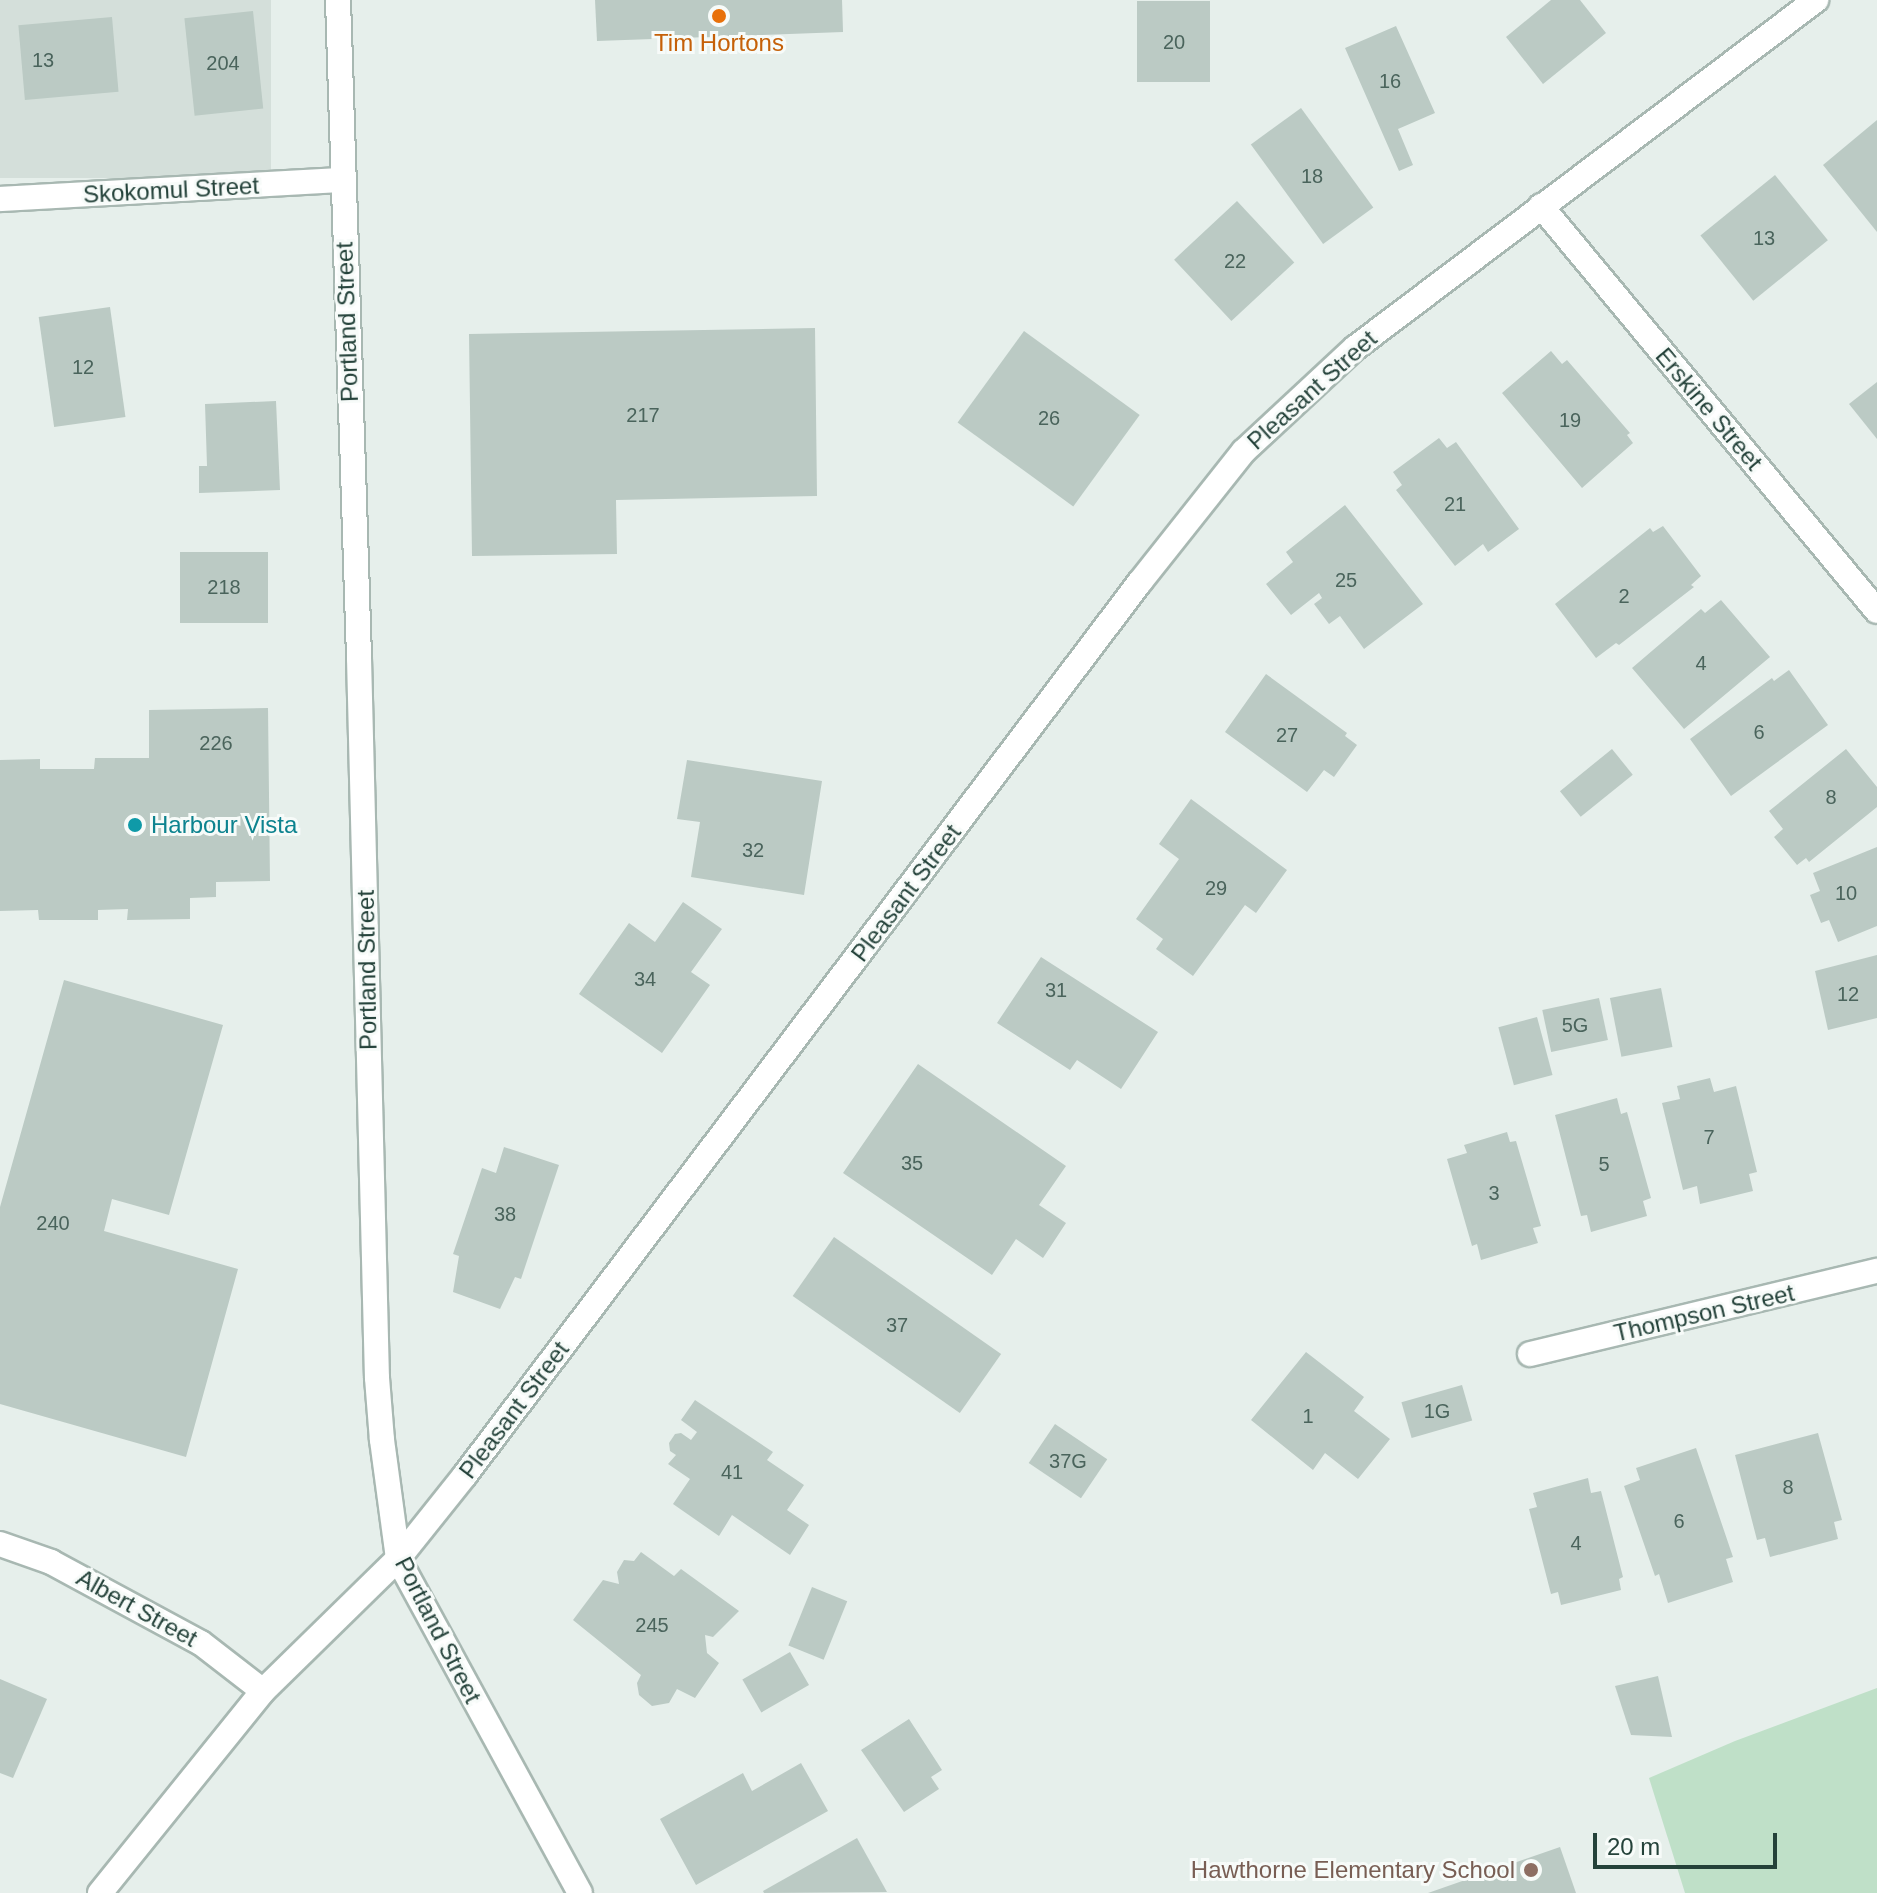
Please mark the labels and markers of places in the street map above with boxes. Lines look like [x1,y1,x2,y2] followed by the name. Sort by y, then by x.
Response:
[710,7,728,25] marker: Tim Hortons
[654,29,784,57] place label: Tim Hortons
[151,811,297,839] place label: Harbour Vista
[126,816,144,834] marker: Harbour Vista
[1191,1856,1515,1884] place label: Hawthorne Elementary School
[1522,1861,1540,1879] marker: Hawthorne Elementary School

